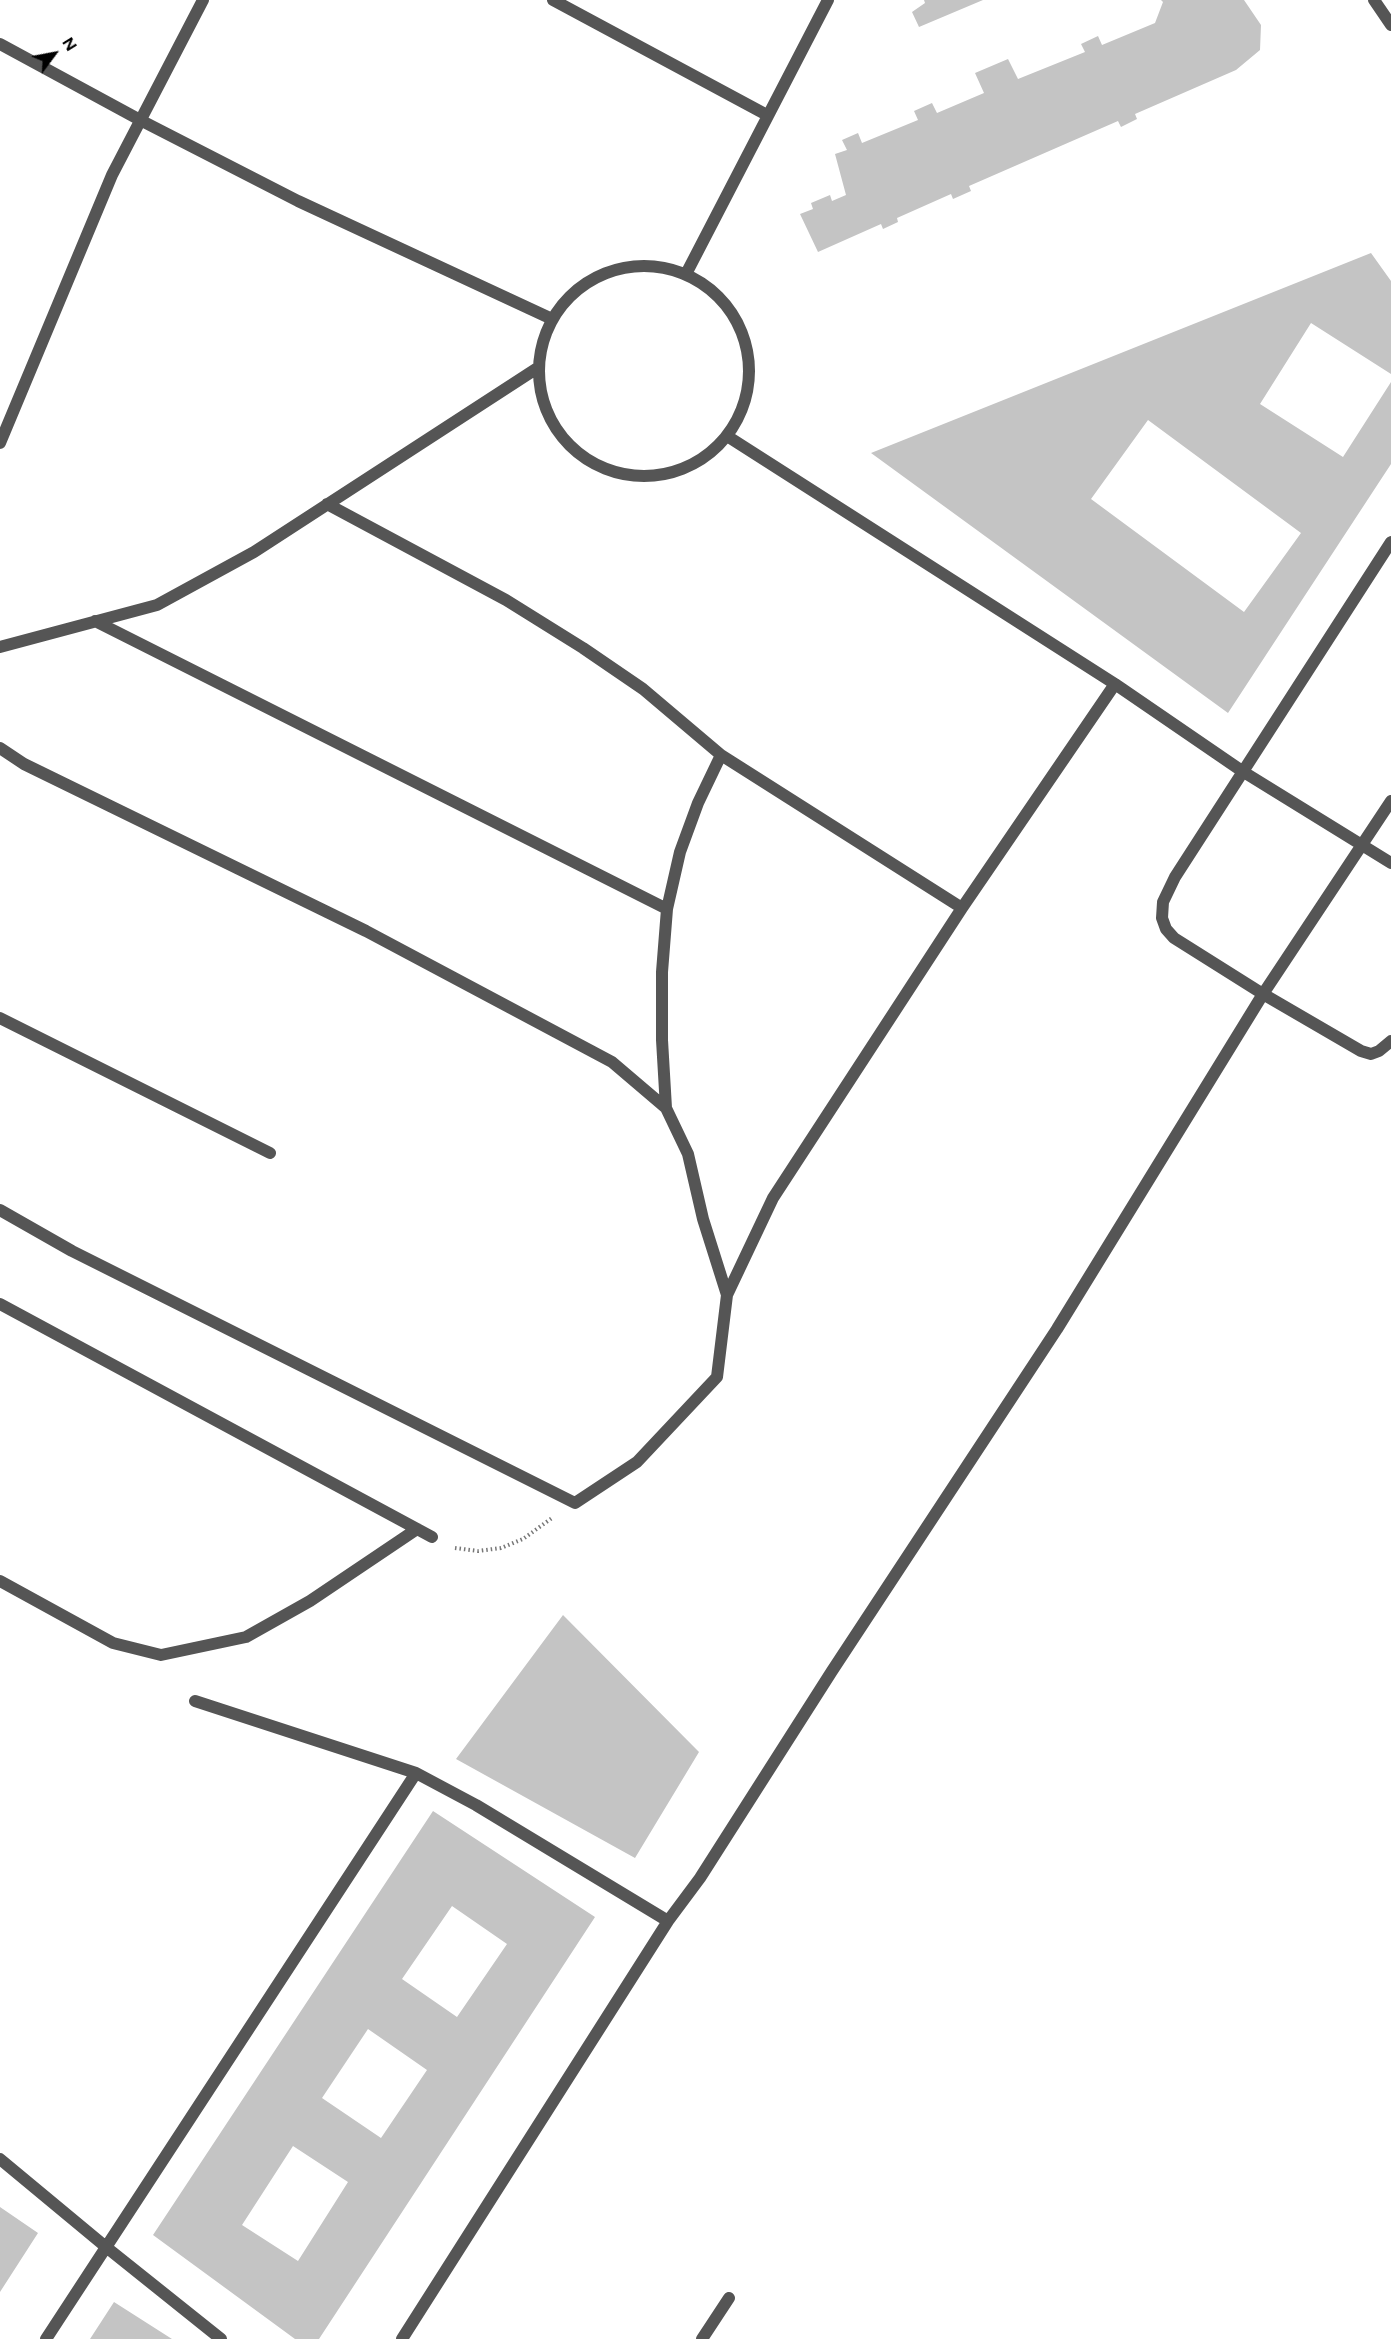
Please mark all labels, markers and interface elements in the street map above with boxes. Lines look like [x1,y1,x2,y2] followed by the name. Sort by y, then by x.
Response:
[24,24,84,84] north arrow
[58,34,81,54] text: N

